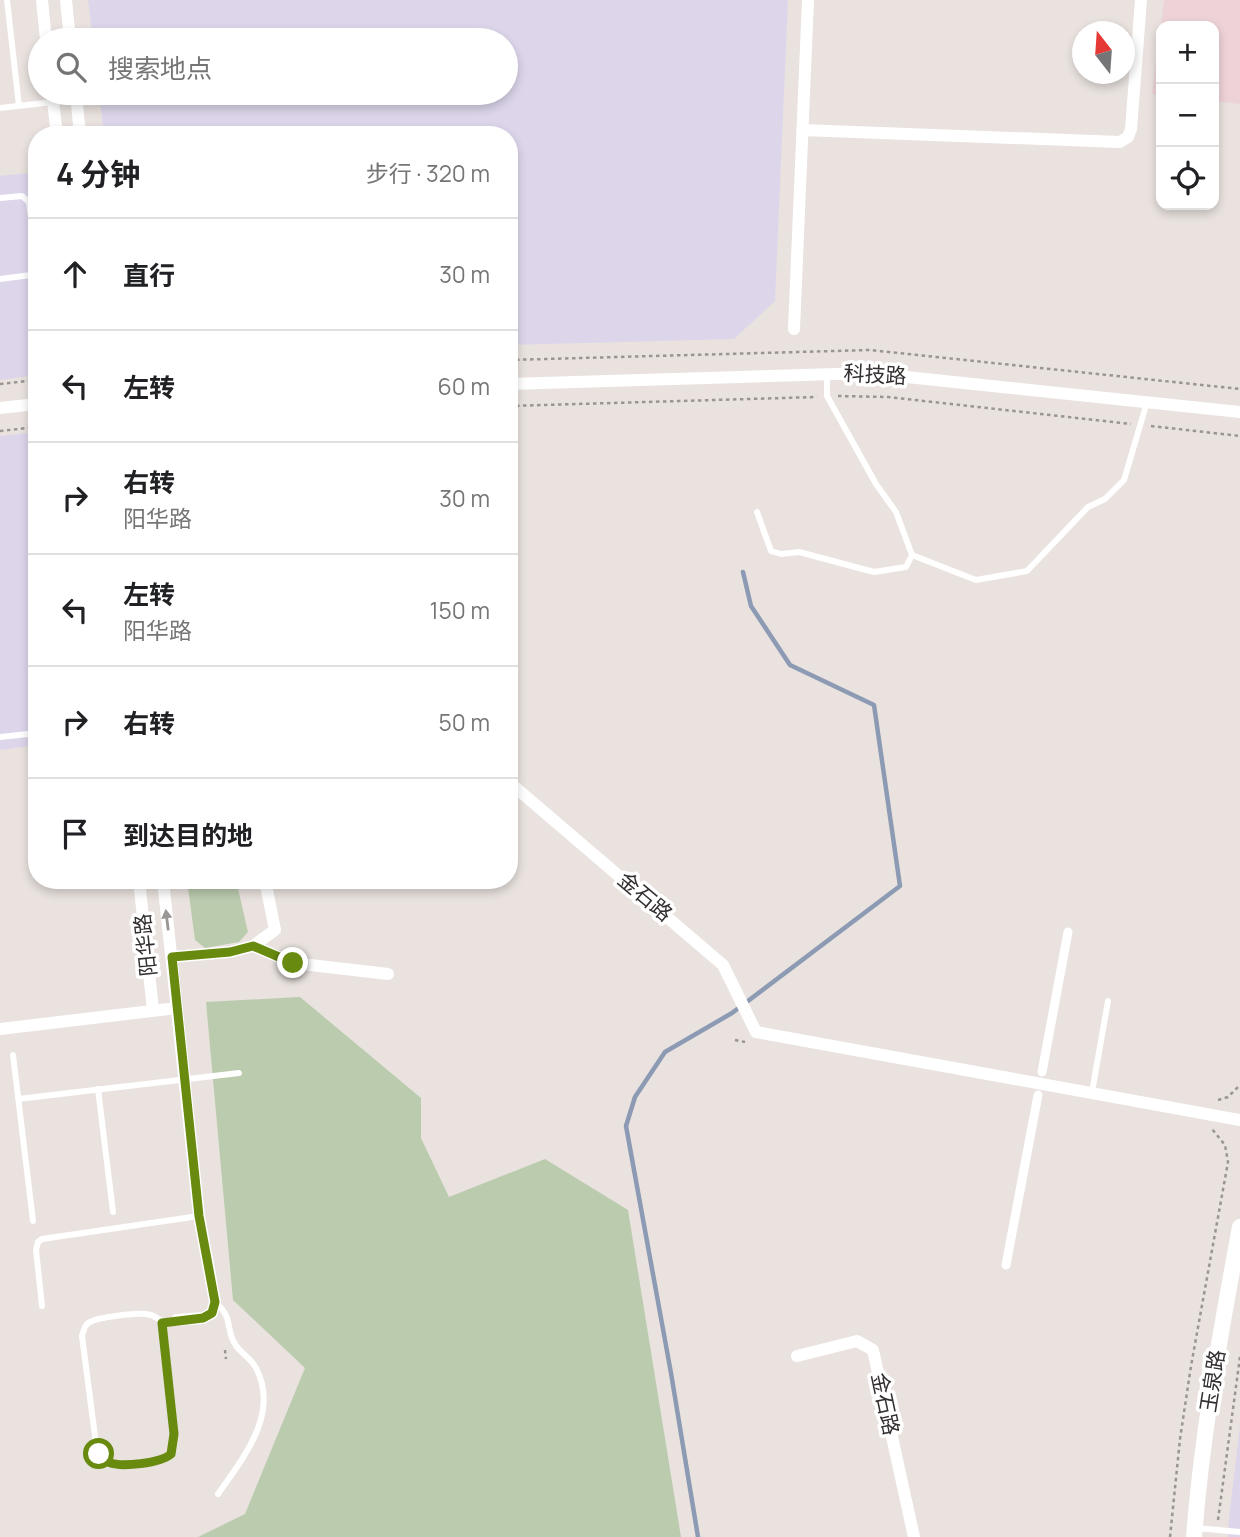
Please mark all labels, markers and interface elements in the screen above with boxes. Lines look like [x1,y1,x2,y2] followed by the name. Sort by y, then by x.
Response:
[1072,21,1135,84] north arrow
[1156,21,1219,210] map controls
[1156,21,1219,84] button: +
[28,28,518,105] search box
[52,48,90,86] icon: search
[108,50,212,86] text: 搜索地点
[1156,84,1219,147] button: −
[1156,147,1219,210] button: locate
[56,153,140,194] text: 4 分钟
[366,157,490,189] text: 步行 · 320 m
[56,255,94,293] icon: ahead
[123,257,175,293] text: 直行
[439,258,490,290] text: 30 m
[843,358,907,390] street label: 科技路
[56,367,94,405] icon: left
[123,369,175,405] text: 左转
[438,370,490,402] text: 60 m
[123,464,175,500] text: 右转
[56,479,94,517] icon: right
[439,482,490,514] text: 30 m
[123,502,192,534] text: 阳华路
[123,576,175,612] text: 左转
[56,591,94,629] icon: left
[430,594,490,626] text: 150 m
[123,614,192,646] text: 阳华路
[56,703,94,741] icon: right
[123,705,175,741] text: 右转
[439,706,490,738] text: 50 m
[56,815,94,853] icon: arrive
[123,817,253,853] text: 到达目的地
[613,865,679,927] street label: 金石路
[162,908,173,930] one-way arrow
[128,912,162,978] street label: 阳华路
[277,947,308,978] route end
[1193,1348,1231,1414] street label: 玉泉路
[866,1370,906,1438] street label: 金石路
[83,1438,114,1469] route start

